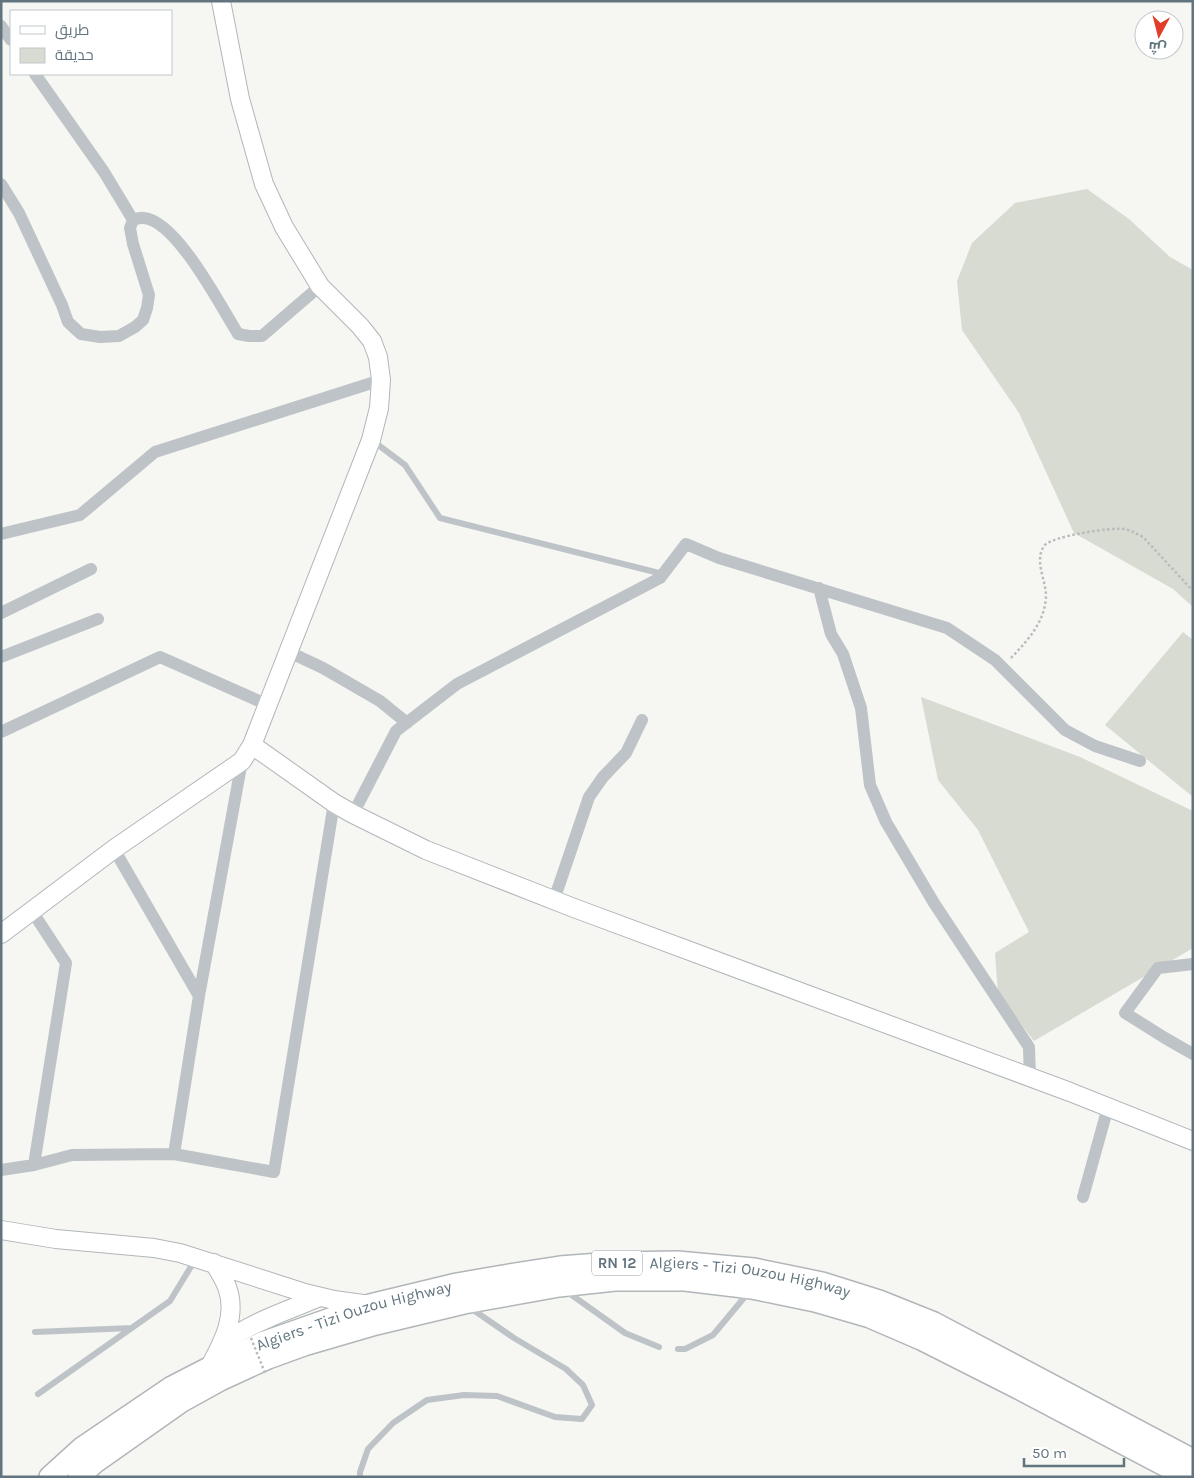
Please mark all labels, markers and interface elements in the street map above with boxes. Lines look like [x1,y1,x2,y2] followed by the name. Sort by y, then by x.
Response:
[10,10,172,75] legend
[1134,10,1184,60] north arrow
[55,21,89,40] text: طريق
[1147,38,1167,57] text: ش
[55,46,94,64] text: حديقة
[592,1250,642,1276] road number: RN 12
[649,1253,854,1302] street label: Algiers - Tizi Ouzou Highway
[253,1277,454,1355] street label: Algiers - Tizi Ouzou Highway
[1024,1436,1124,1468] scale bar
[1032,1444,1067,1462] text: 50 m

